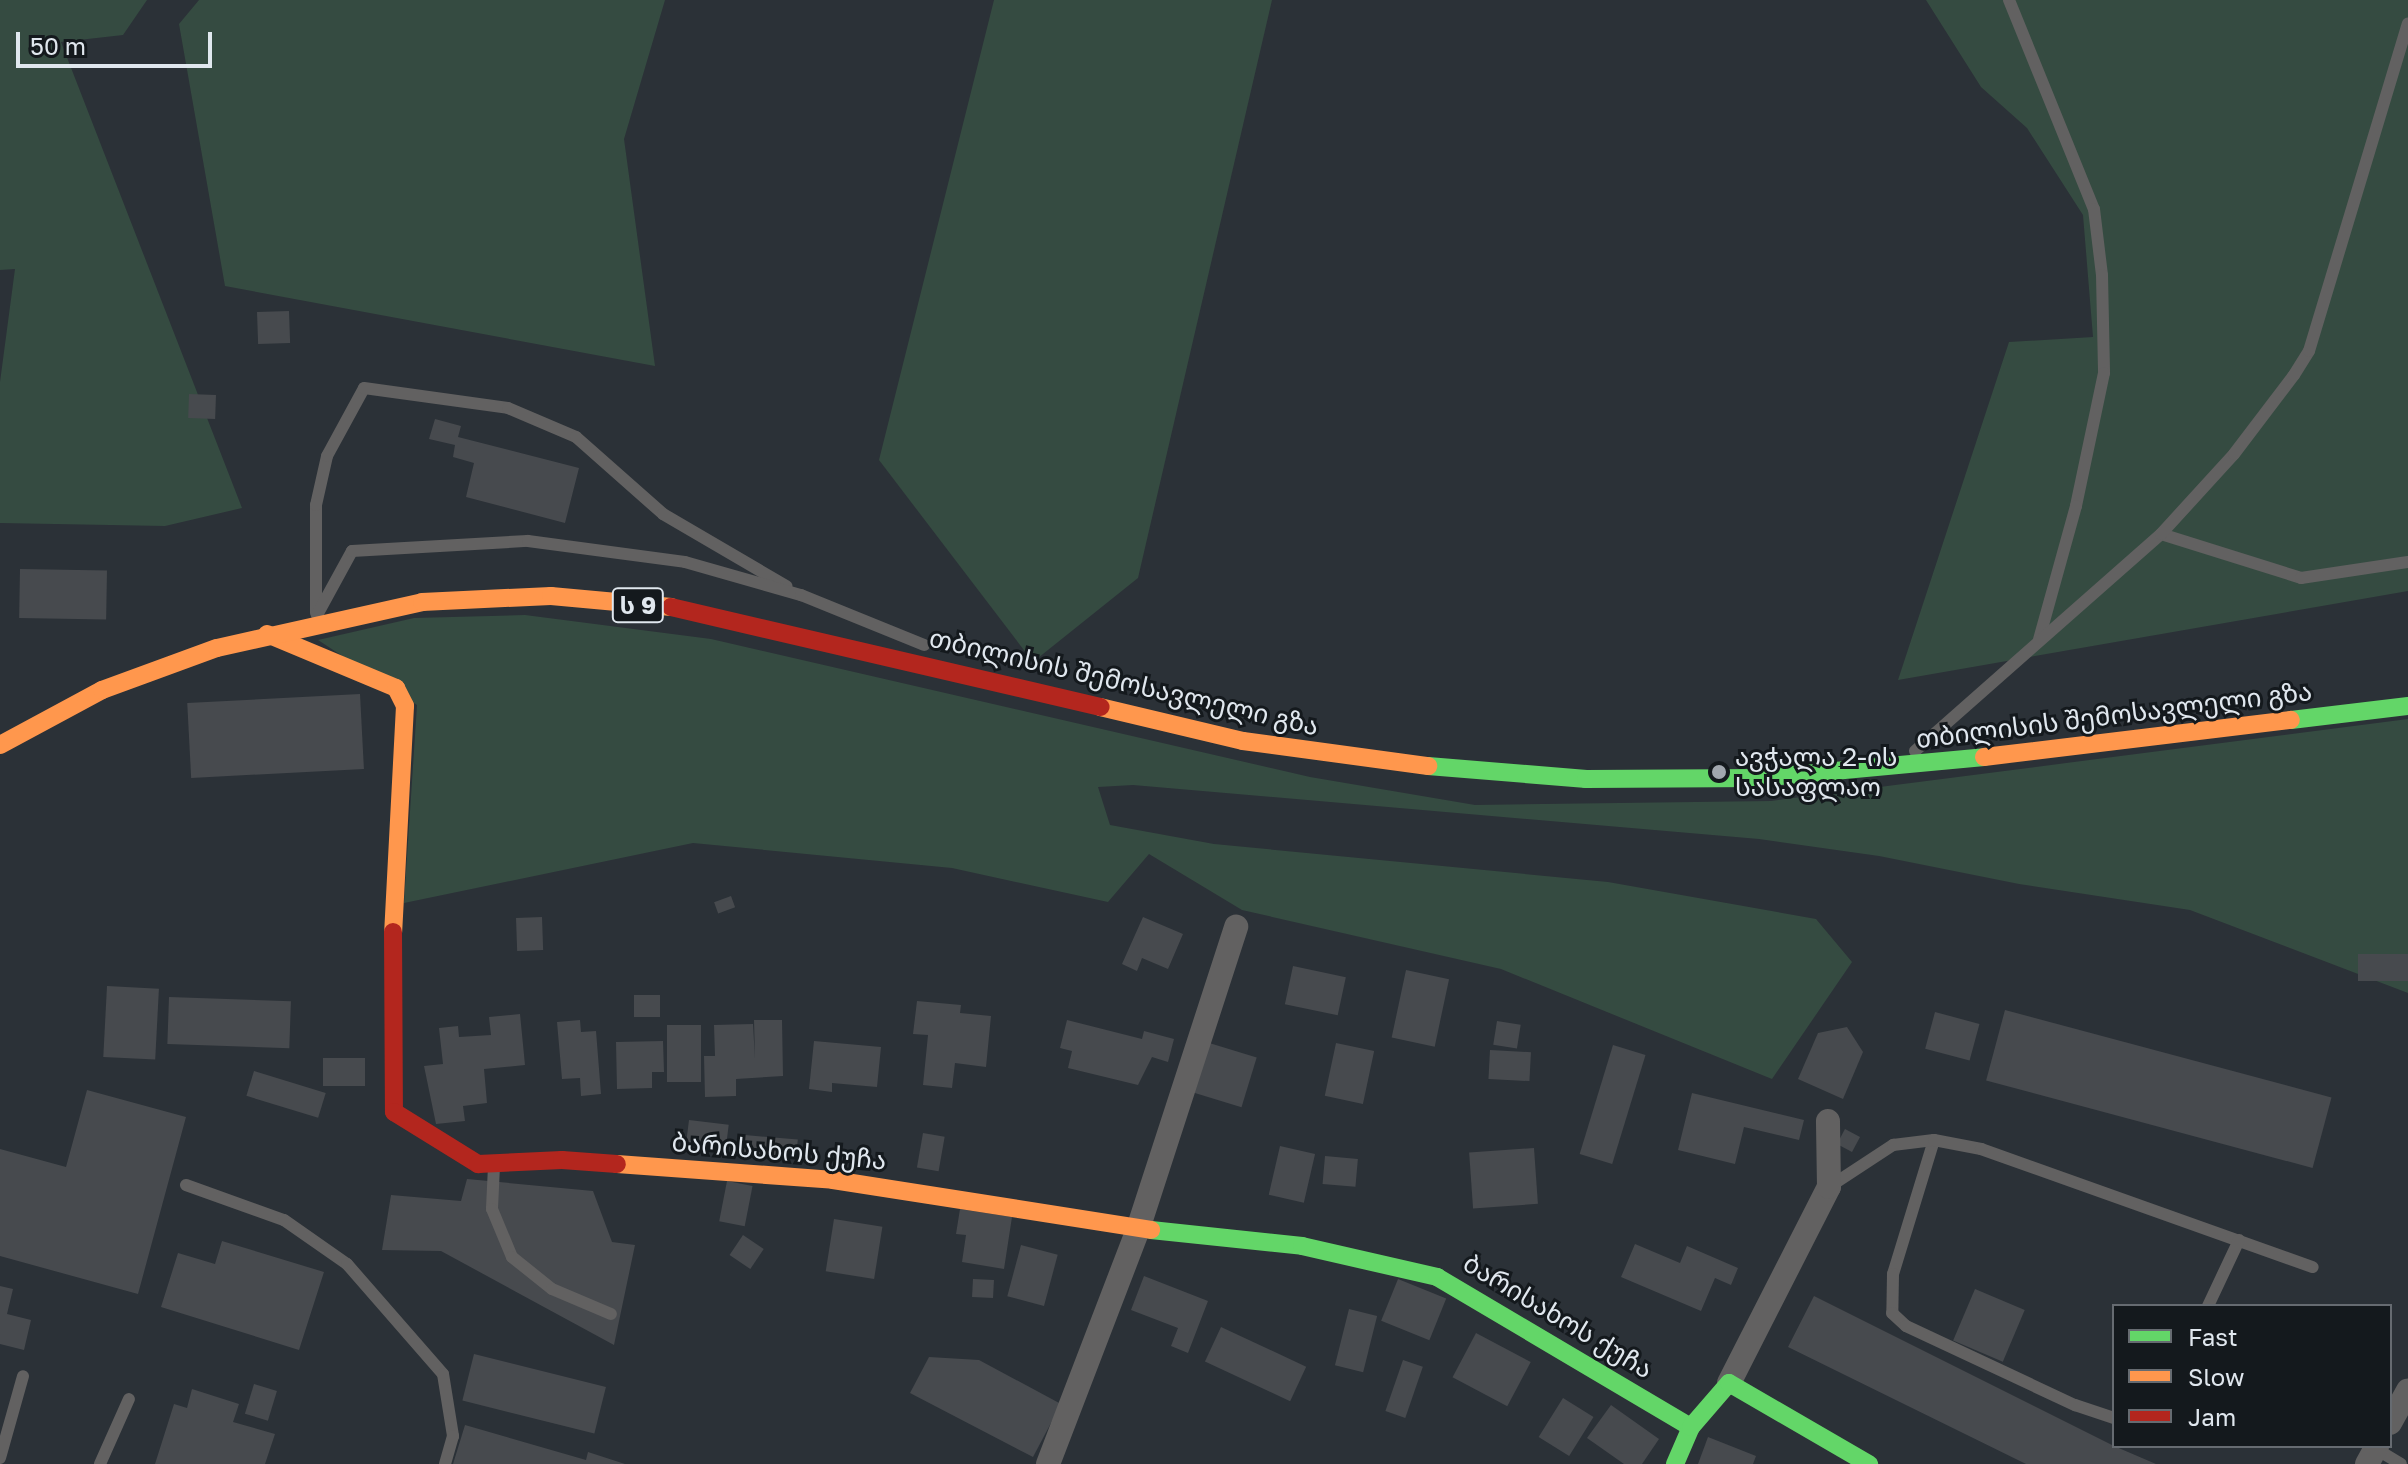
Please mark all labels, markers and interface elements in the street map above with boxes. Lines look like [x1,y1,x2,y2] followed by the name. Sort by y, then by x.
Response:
[20,16,216,66] scale bar
[30,31,86,60] text: 50 m
[610,585,666,625] road number: ს 9
[926,622,1322,742] street label: თბილისის შემოსავლელი გზა
[1914,675,2314,755] street label: თბილისის შემოსავლელი გზა
[1735,741,1898,802] place label: ავჭალა 2-ის სასაფლაო
[1710,763,1728,781] marker: ავჭალა 2-ის სასაფლაო
[670,1126,888,1176] street label: ბარისახოს ქუჩა
[1458,1247,1658,1385] street label: ბარისახოს ქუჩა
[2112,1304,2392,1448] legend
[2188,1322,2238,1351] text: Fast
[2188,1362,2244,1391] text: Slow
[2188,1402,2236,1431] text: Jam

